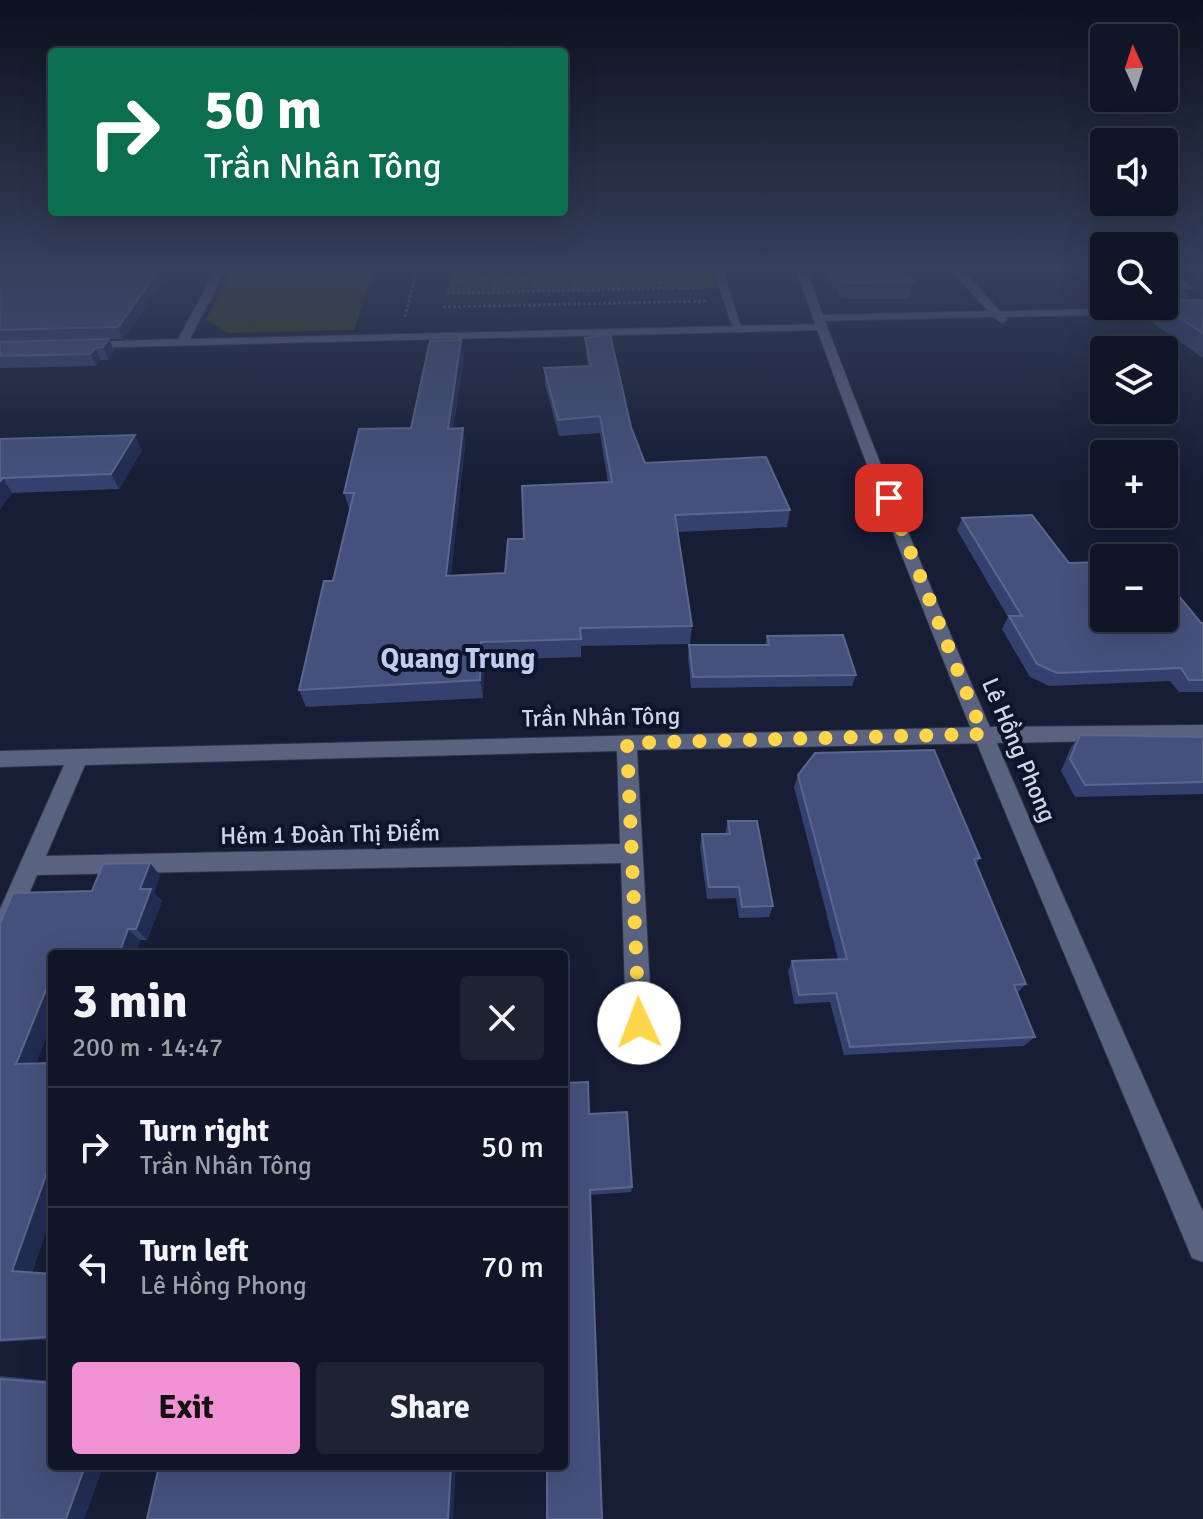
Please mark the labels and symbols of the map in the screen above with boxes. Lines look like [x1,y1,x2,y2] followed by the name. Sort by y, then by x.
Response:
[1090,24,1178,112] north arrow
[855,464,923,532] pin
[381,642,535,676] district label: Quang Trung
[975,673,1063,827] street label: Lê Hồng Phong
[522,701,680,733] street label: Trần Nhân Tông
[220,817,440,851] street label: Hẻm 1 Đoàn Thị Điểm
[597,981,681,1065] position arrow

